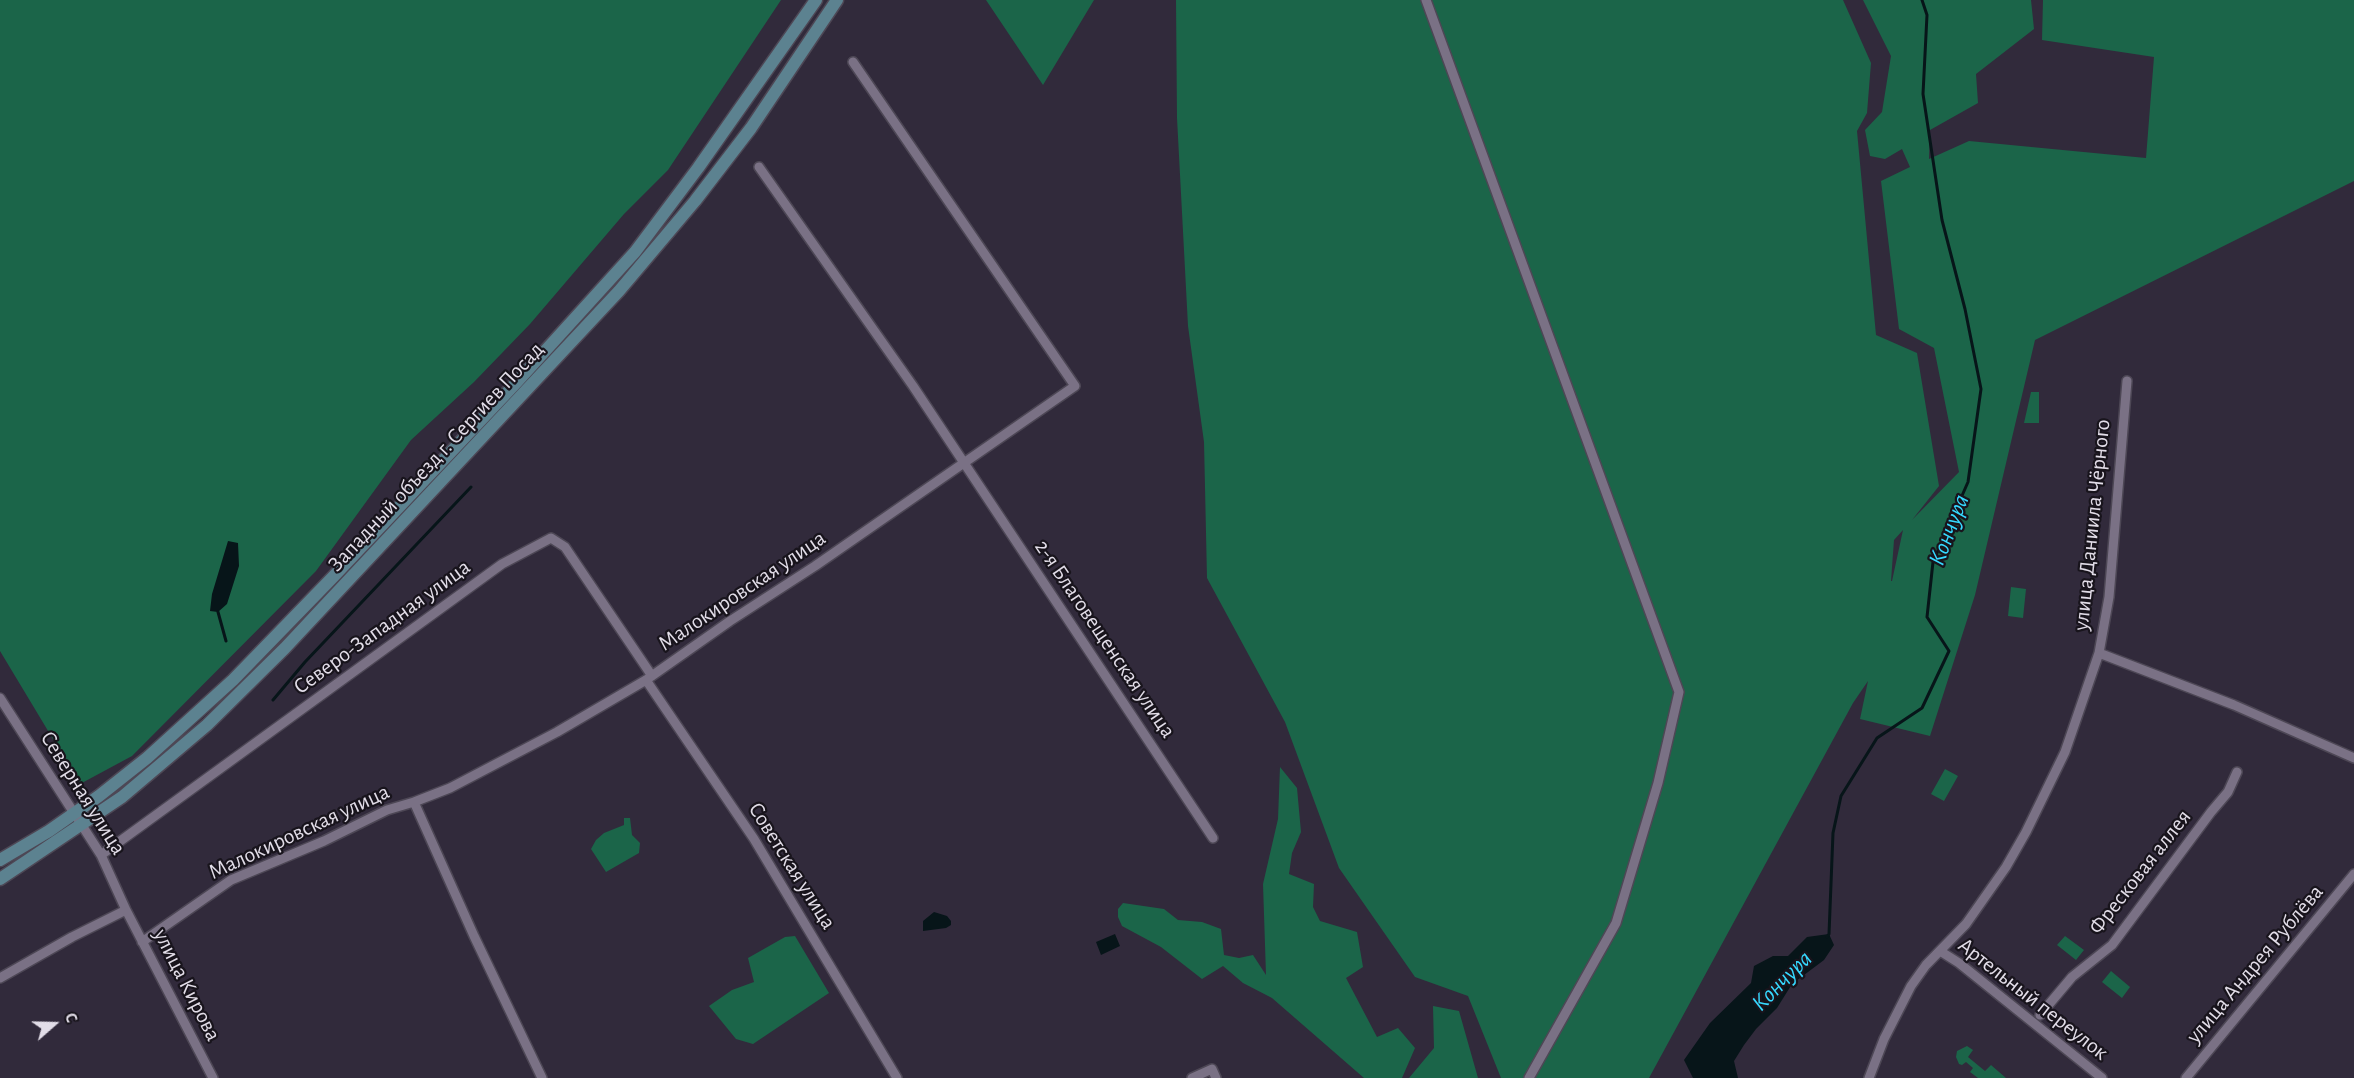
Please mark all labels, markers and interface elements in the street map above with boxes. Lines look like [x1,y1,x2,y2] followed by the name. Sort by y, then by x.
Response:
[323,337,549,577] street label: Западный объезд г. Сергиев Посад
[2068,418,2116,632] street label: улица Даниила Чёрного
[1922,490,1976,570] water label: Кончура
[653,525,831,657] street label: Малокировская улица
[1029,535,1181,743] street label: 2-я Благовещенская улица
[288,554,476,700] street label: Северо-Западная улица
[34,726,132,860] street label: Северная улица
[204,778,394,886] street label: Малокировская улица
[742,798,842,934] street label: Советская улица
[2083,804,2197,940] street label: Фресковая аллея
[2181,879,2329,1049] street label: улица Андрея Рублёва
[148,925,226,1045] street label: улица Кирова
[1953,932,2113,1066] street label: Артельный переулок
[1746,945,1818,1017] water label: Кончура
[24,994,84,1054] north arrow
[62,1011,80,1025] text: С

